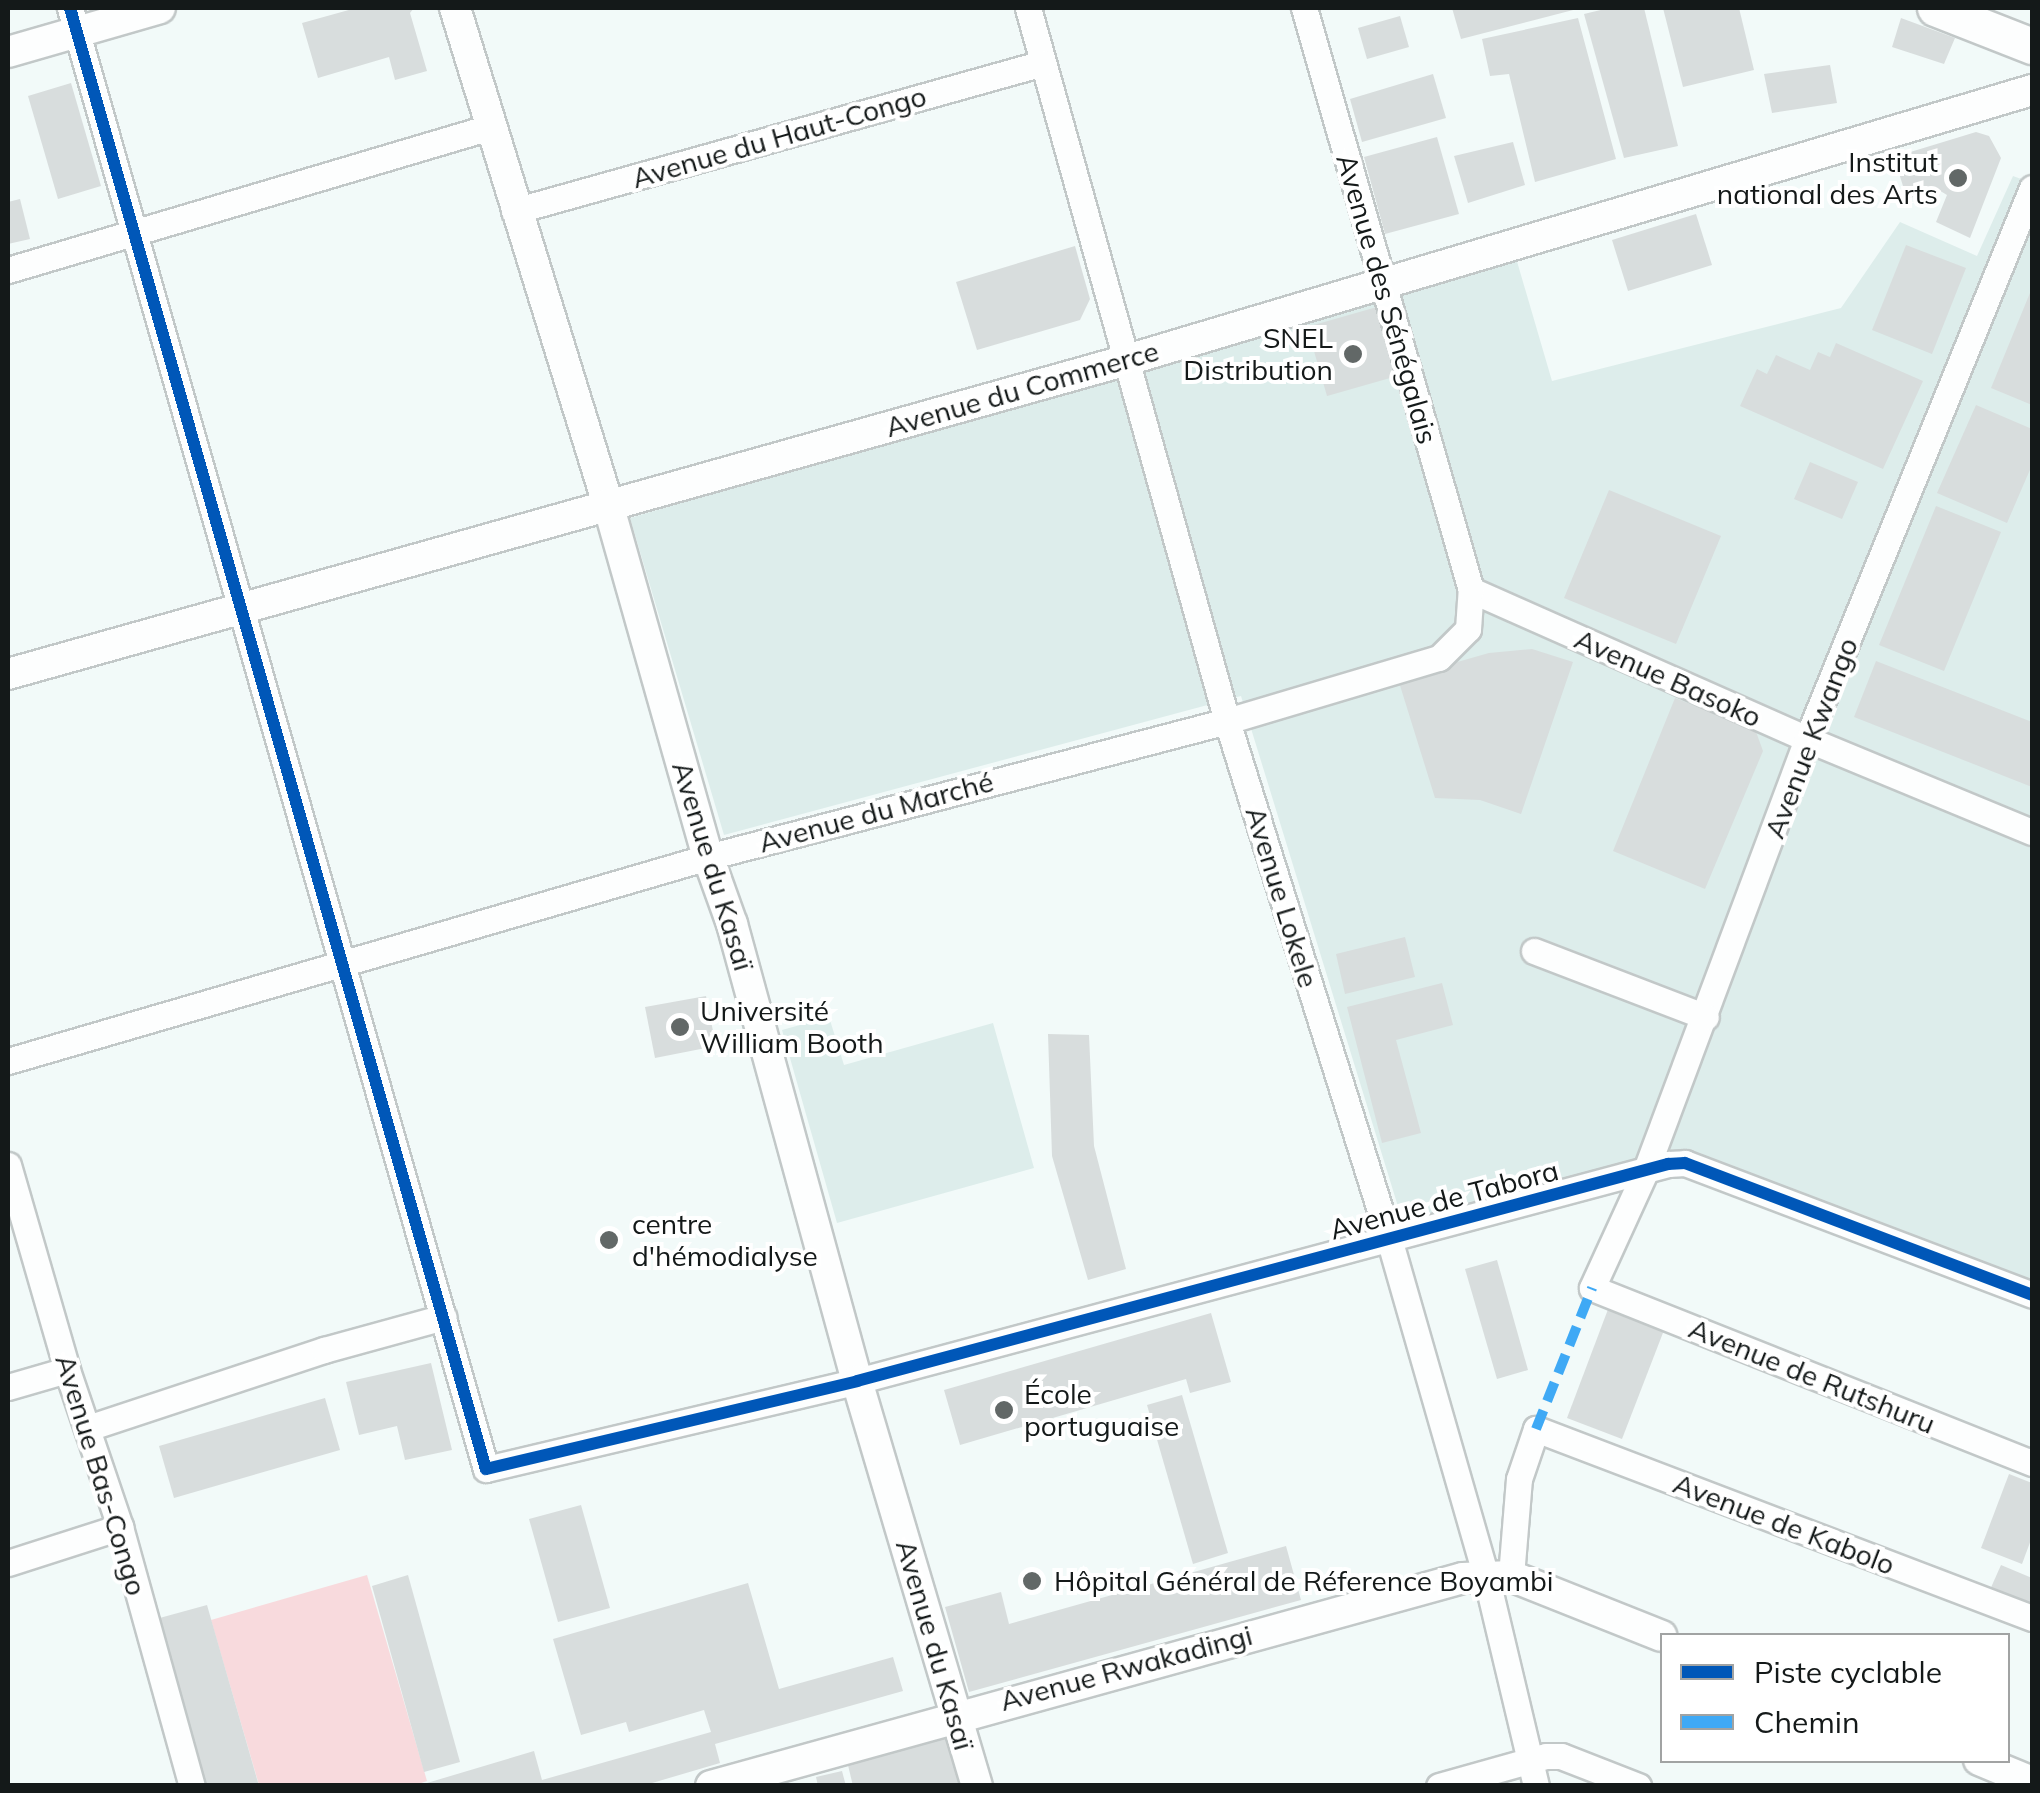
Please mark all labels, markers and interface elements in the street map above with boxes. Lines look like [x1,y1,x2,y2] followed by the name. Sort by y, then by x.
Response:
[628,79,930,195] street label: Avenue du Haut-Congo
[1717,145,1938,211] place label: Institut national des Arts
[1329,150,1445,448] street label: Avenue des Sénégalais
[1947,167,1969,189] marker: Institut national des Arts
[1183,321,1333,387] place label: SNEL Distribution
[882,334,1162,444] street label: Avenue du Commerce
[1342,343,1364,365] marker: SNEL Distribution
[1570,622,1766,734] street label: Avenue Basoko
[1757,633,1865,843] street label: Avenue Kwango
[665,757,761,975] street label: Avenue du Kasaï
[755,765,997,859] street label: Avenue du Marché
[1239,803,1325,991] street label: Avenue Lokele
[700,994,884,1060] place label: Université William Booth
[669,1016,691,1038] marker: Université William Booth
[1326,1153,1562,1247] street label: Avenue de Tabora
[632,1207,818,1273] place label: centre d'hémodialyse
[596,1227,622,1253] marker: centre d'hémodialyse
[1684,1311,1940,1441] street label: Avenue de Rutshuru
[48,1351,154,1599] street label: Avenue Bas-Congo
[1024,1377,1179,1443] place label: École portuguaise
[993,1399,1015,1421] marker: École portuguaise
[1669,1466,1899,1582] street label: Avenue de Kabolo
[889,1536,981,1754] street label: Avenue du Kasaï
[1054,1564,1554,1598] place label: Hôpital Général de Réference Boyambi
[1019,1568,1045,1594] marker: Hôpital Général de Réference Boyambi
[996,1618,1256,1718] street label: Avenue Rwakadingi
[1660,1633,2010,1763] legend
[1754,1653,1942,1691] text: Piste cyclable
[1754,1703,1859,1741] text: Chemin

